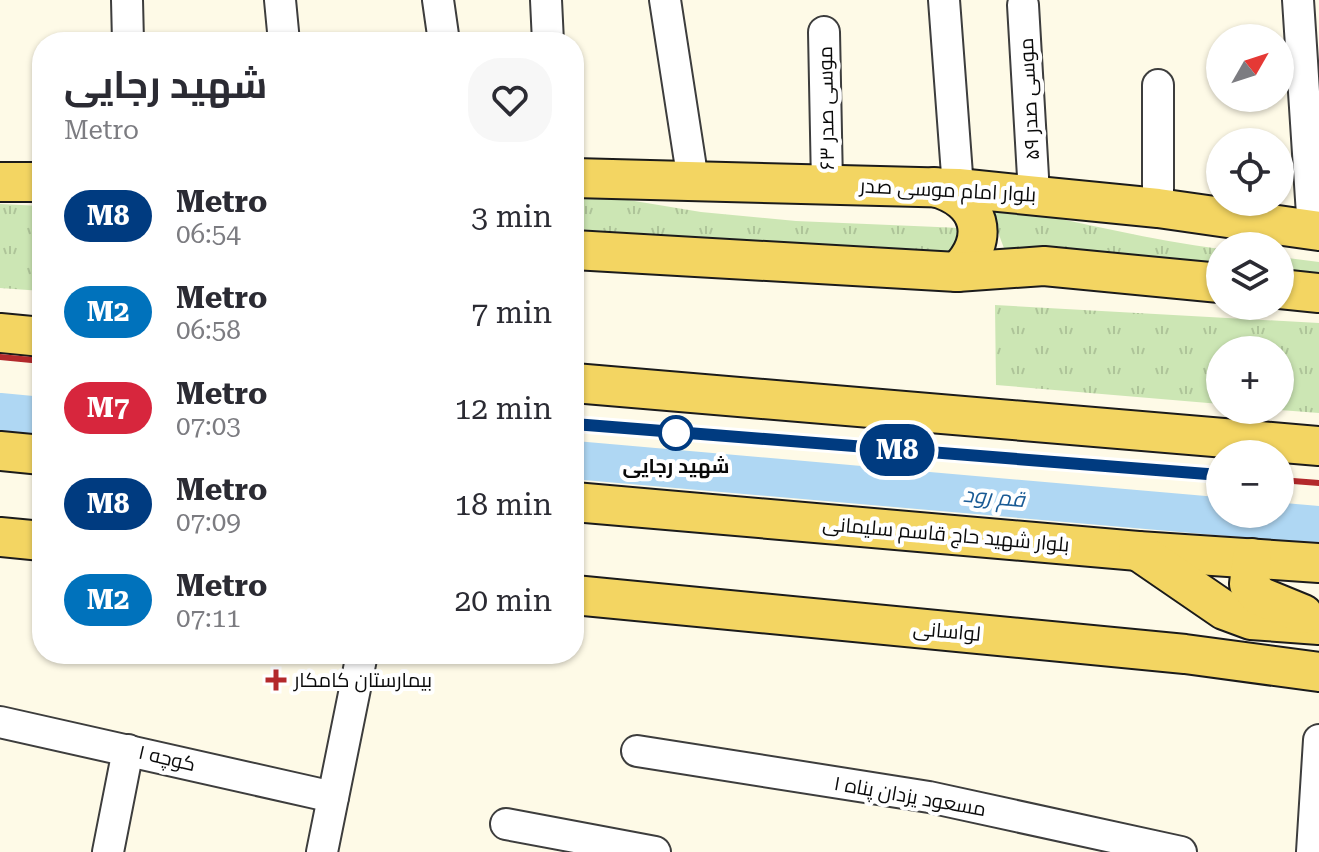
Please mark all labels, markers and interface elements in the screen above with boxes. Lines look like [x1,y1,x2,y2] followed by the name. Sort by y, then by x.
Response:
[1206,24,1294,112] north arrow
[1206,24,1294,528] map controls
[1014,37,1045,161] street label: موسی صدر ۵۹
[813,46,840,170] street label: موسی صدر ۶۳
[468,58,552,142] button: heart
[64,63,267,107] text: شهید رجایی
[64,115,139,145] text: Metro
[1206,128,1294,216] button: locate
[858,173,1037,209] street label: بلوار امام موسی صدر
[176,184,267,219] text: Metro
[87,199,129,232] text: M8
[471,199,552,234] text: 3 min
[176,219,241,249] text: 06:54
[1206,232,1294,320] button: layers
[176,280,267,315] text: Metro
[87,295,129,328] text: M2
[471,295,552,330] text: 7 min
[176,315,241,345] text: 06:58
[1206,336,1294,424] button: +
[176,376,267,411] text: Metro
[87,391,129,424] text: M7
[455,391,552,426] text: 12 min
[176,411,241,441] text: 07:03
[659,416,693,450] marker: شهید رجایی
[861,424,933,476] line badge: M8
[876,433,918,466] text: M8
[1206,440,1294,528] button: −
[622,454,730,479] place label: شهید رجایی
[176,472,267,507] text: Metro
[962,482,1028,515] water label: قم رود
[87,487,129,520] text: M8
[455,487,552,522] text: 18 min
[176,507,241,537] text: 07:09
[821,511,1070,559] street label: بلوار شهید حاج قاسم سلیمانی
[176,568,267,603] text: Metro
[87,583,129,616] text: M2
[455,583,552,618] text: 20 min
[176,603,241,633] text: 07:11
[912,616,982,647] street label: لواسانی
[293,668,432,693] place label: بیمارستان کامکار
[265,669,287,691] marker: بیمارستان کامکار
[136,740,198,777] street label: کوچه ۱
[832,771,988,822] street label: ۱ مسعود یزدان پناه

